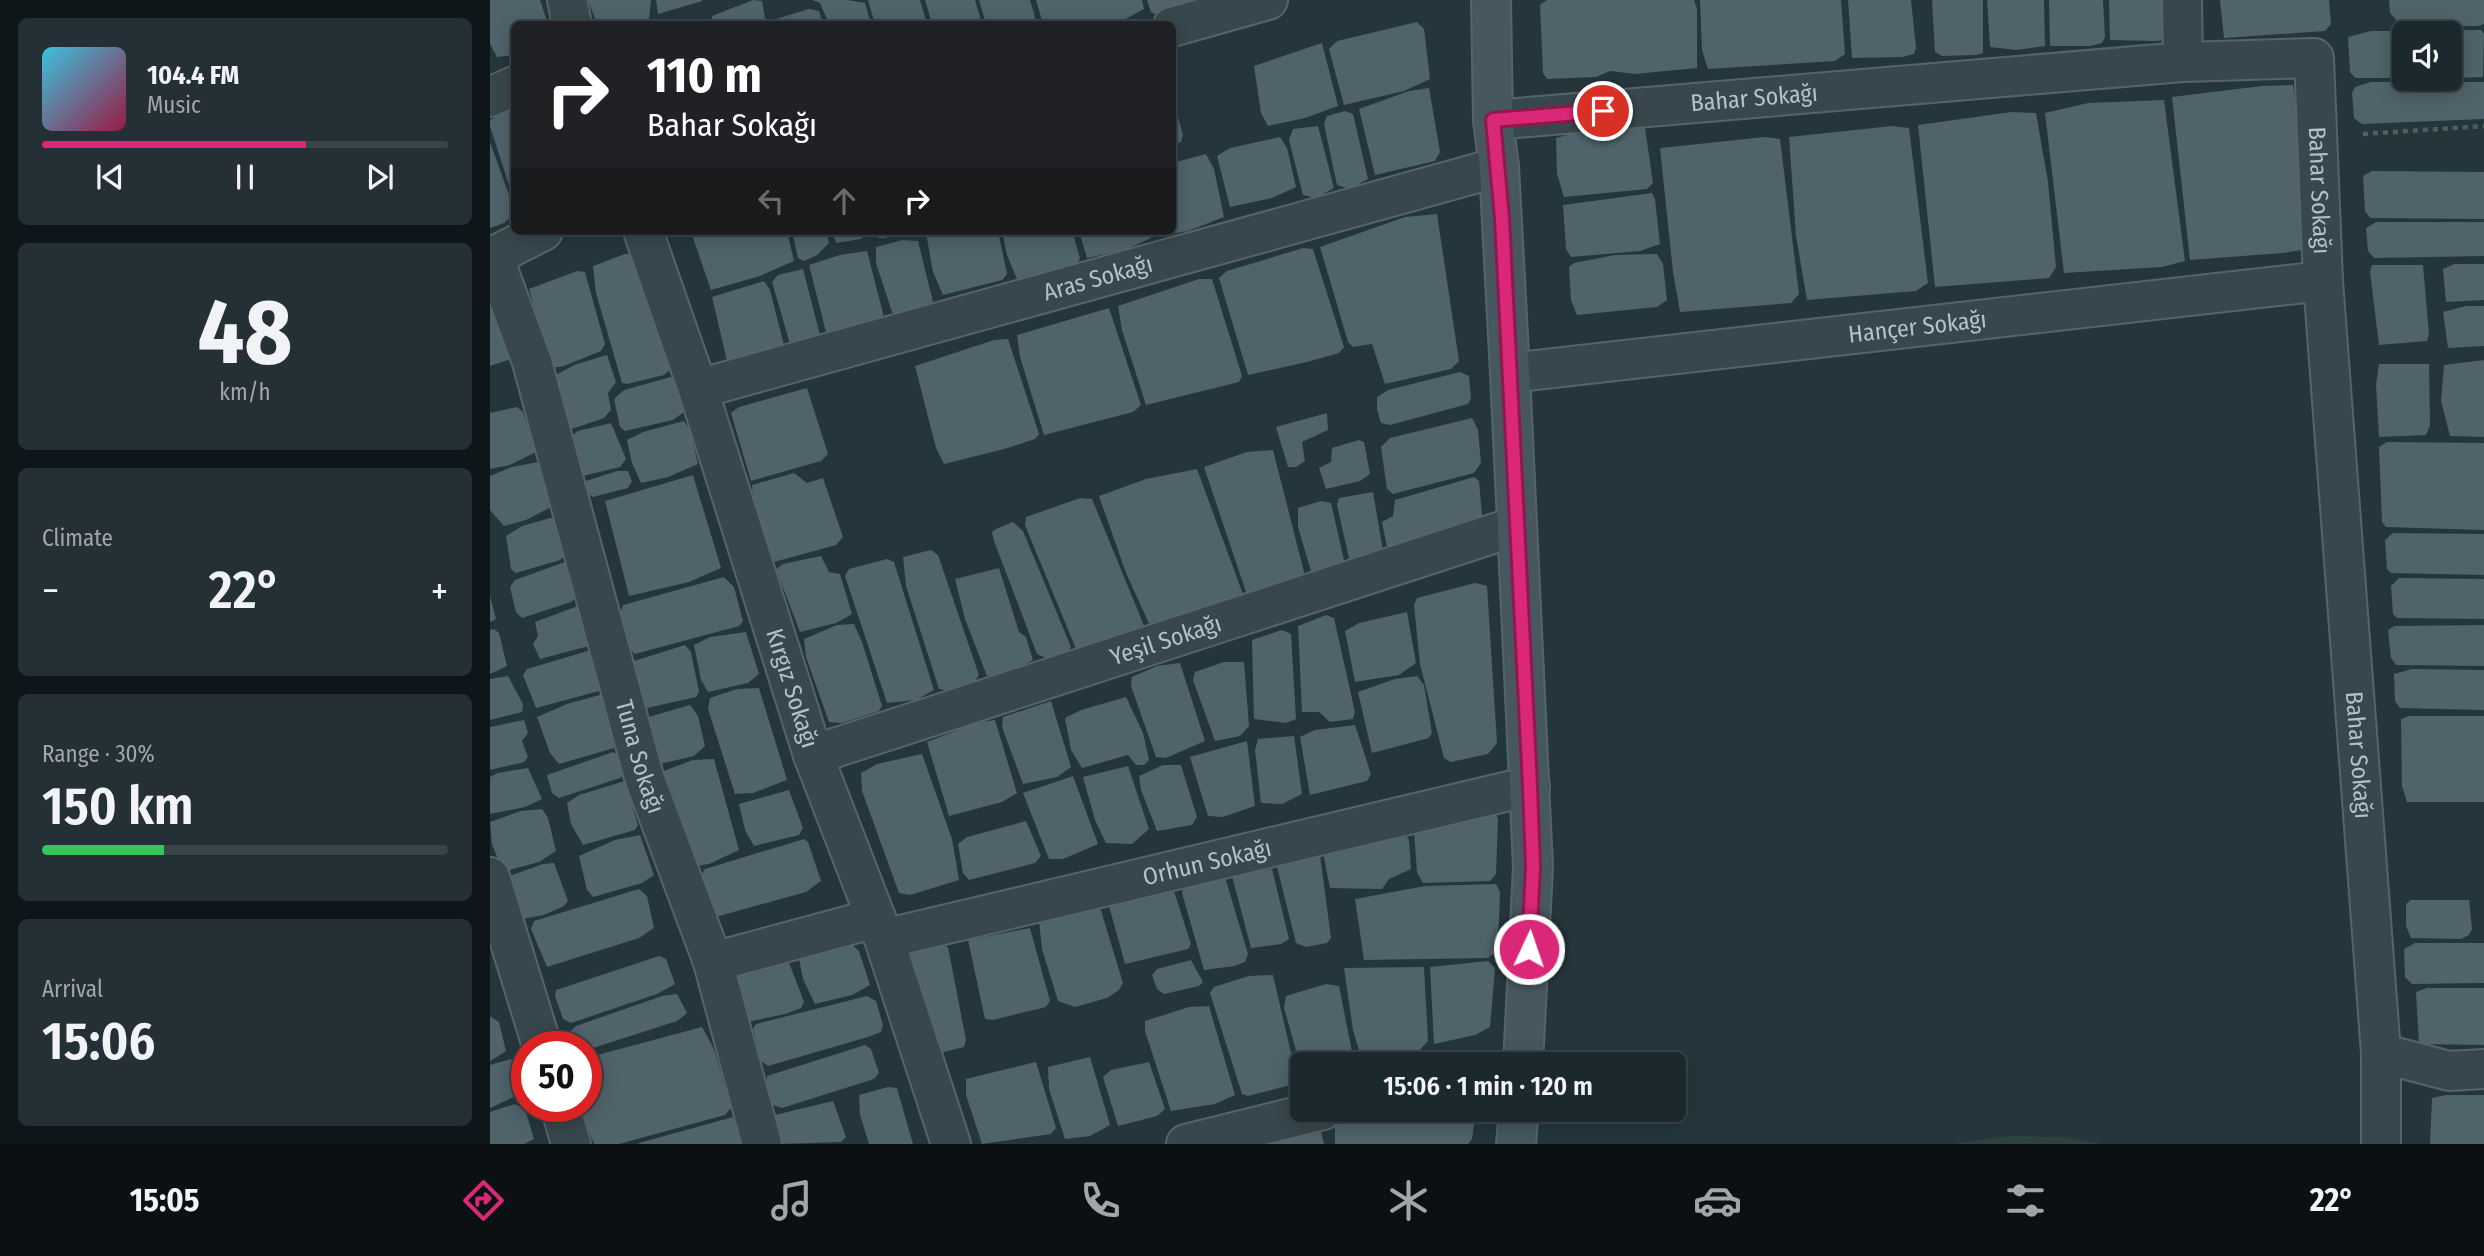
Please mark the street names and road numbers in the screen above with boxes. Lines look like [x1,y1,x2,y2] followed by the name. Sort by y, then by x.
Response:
[1689,79,1819,117] street label: Bahar Sokağı
[2303,126,2336,255] street label: Bahar Sokağı
[1040,250,1156,307] street label: Aras Sokağı
[1847,305,1988,349] street label: Hançer Sokağı
[1107,609,1225,671] street label: Yeşil Sokağı
[760,625,824,751] street label: Kırgız Sokağı
[2340,690,2377,820] street label: Bahar Sokağı
[610,697,670,817] street label: Tuna Sokağı
[1140,834,1274,891] street label: Orhun Sokağı

